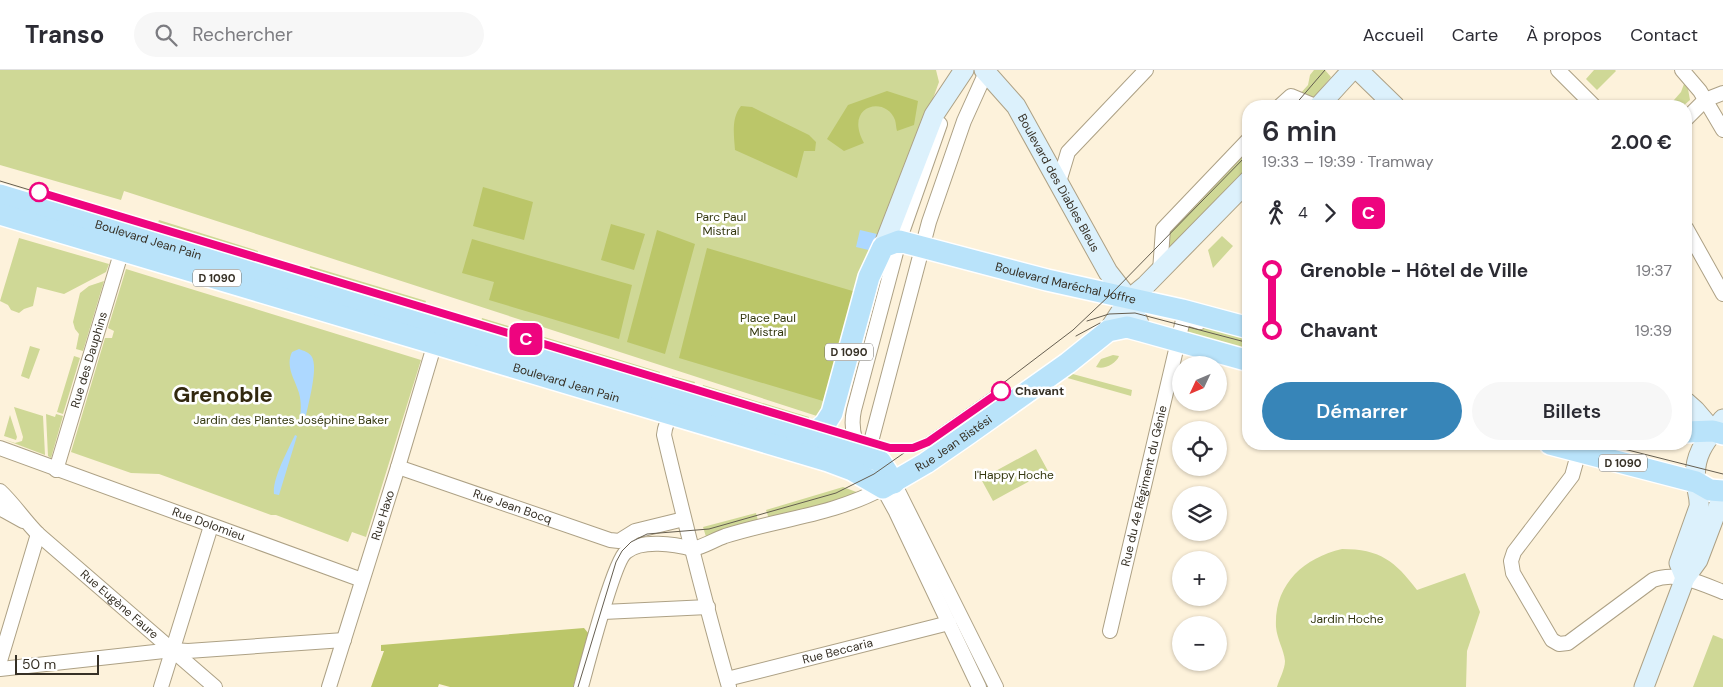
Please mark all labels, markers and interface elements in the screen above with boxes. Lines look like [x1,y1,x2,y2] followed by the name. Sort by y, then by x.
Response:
[134,12,484,57] search box
[25,19,104,50] text: Transo
[152,21,180,49] icon: search
[192,22,293,47] text: Rechercher
[1363,23,1424,47] text: Accueil
[1452,23,1498,47] text: Carte
[1526,23,1602,47] text: À propos
[1630,23,1698,47] text: Contact
[1014,111,1103,255] street label: Boulevard des Diables Bleus
[1262,113,1337,150] text: 6 min
[1611,130,1672,155] text: 2.00 €
[1262,151,1434,172] text: 19:33 – 19:39 · Tramway
[29,182,49,202] unlabelled marker
[1262,199,1290,227] icon: walk
[1316,199,1344,227] icon: forward
[1362,201,1375,225] text: C
[1298,202,1308,223] text: 4
[696,209,746,239] park label: Parc Paul Mistral
[93,216,204,264] street label: Boulevard Jean Pain
[1300,258,1528,283] text: Grenoble - Hôtel de Ville
[993,259,1138,308] street label: Boulevard Maréchal Joffre
[1636,260,1672,281] text: 19:37
[193,270,241,287] road number: D 1090
[67,310,111,410] street label: Rue des Dauphins
[740,310,796,340] park label: Place Paul Mistral
[1300,318,1378,343] text: Chavant
[1635,320,1672,341] text: 19:39
[510,323,542,355] line badge: C
[519,327,533,351] text: C
[825,344,873,360] road number: D 1090
[1172,356,1228,411] north arrow
[1172,356,1227,671] map controls
[511,359,622,406] street label: Boulevard Jean Pain
[173,380,273,409] district label: Grenoble
[991,381,1011,401] marker: Chavant
[1262,382,1462,440] button: Démarrer
[1472,382,1672,440] button: Billets
[1015,383,1064,399] place label: Chavant
[1117,404,1171,568] street label: Rue du 4e Régiment du Génie
[912,411,995,476] street label: Rue Jean Bistési
[193,412,389,428] park label: Jardin des Plantes Joséphine Baker
[1172,421,1227,476] button: locate
[1599,454,1647,472] road number: D 1090
[974,467,1054,483] park label: l'Happy Hoche
[471,485,554,527] street label: Rue Jean Bocq
[1172,486,1227,541] button: layers
[368,488,398,542] street label: Rue Haxo
[170,503,247,545] street label: Rue Dolomieu
[1172,551,1227,606] button: +
[77,566,162,643] street label: Rue Eugène Faure
[1310,611,1384,627] park label: Jardin Hoche
[1172,616,1227,671] button: −
[801,635,875,668] street label: Rue Beccaria
[15,652,99,675] scale bar
[22,655,56,673] text: 50 m

